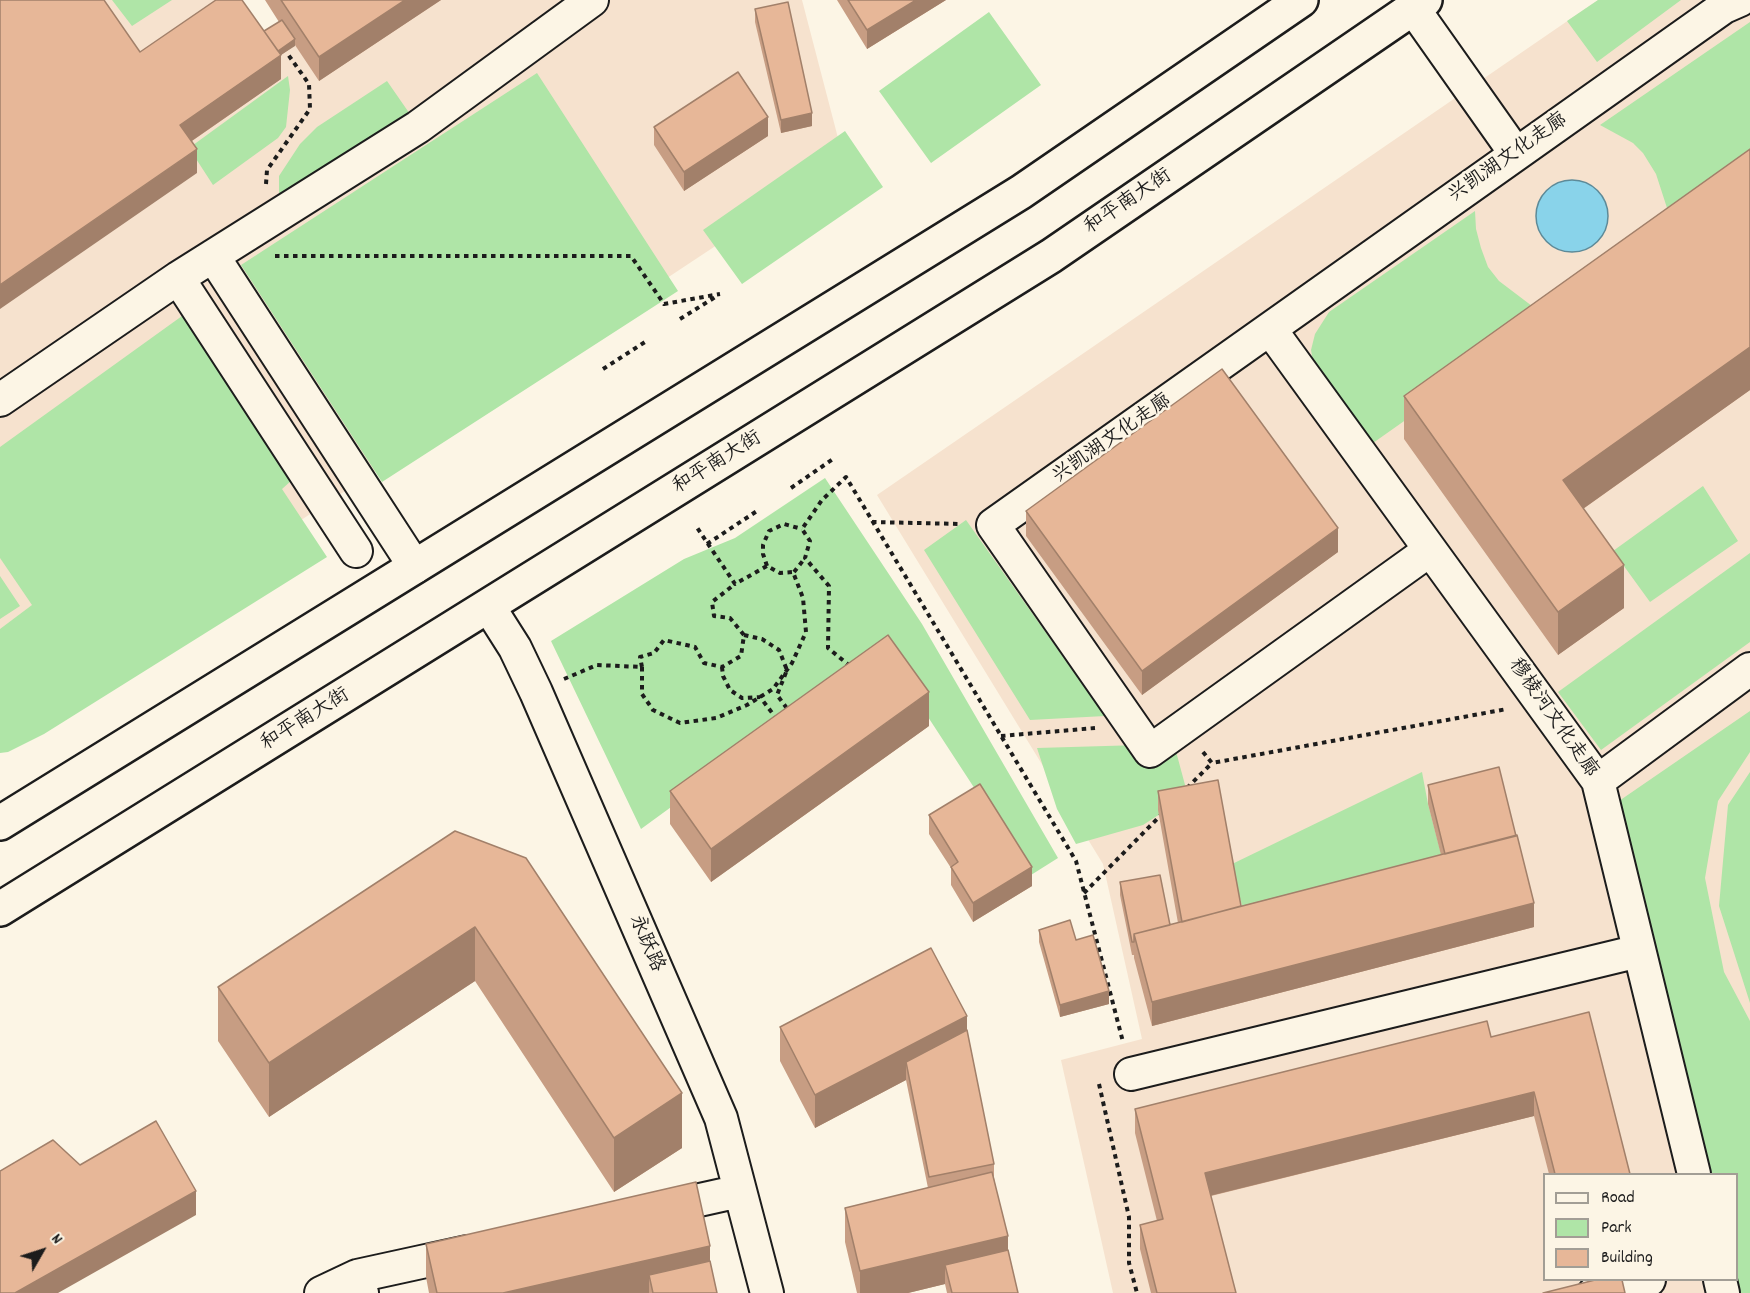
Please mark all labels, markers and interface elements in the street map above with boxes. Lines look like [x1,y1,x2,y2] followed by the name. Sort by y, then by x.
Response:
[1445,109,1573,209] street label: 兴凯湖文化走廊
[1081,165,1177,241] street label: 和平南大街
[1049,390,1177,490] street label: 兴凯湖文化走廊
[669,427,767,501] street label: 和平南大街
[1502,655,1602,783] street label: 穆棱河文化走廊
[257,684,355,758] street label: 和平南大街
[622,912,668,976] street label: 永跃路
[1543,1173,1738,1281] legend
[1601,1186,1635,1211] text: Road
[1601,1216,1632,1241] text: Park
[12,1221,72,1281] north arrow
[45,1229,68,1250] text: N
[1601,1246,1653,1271] text: Building

